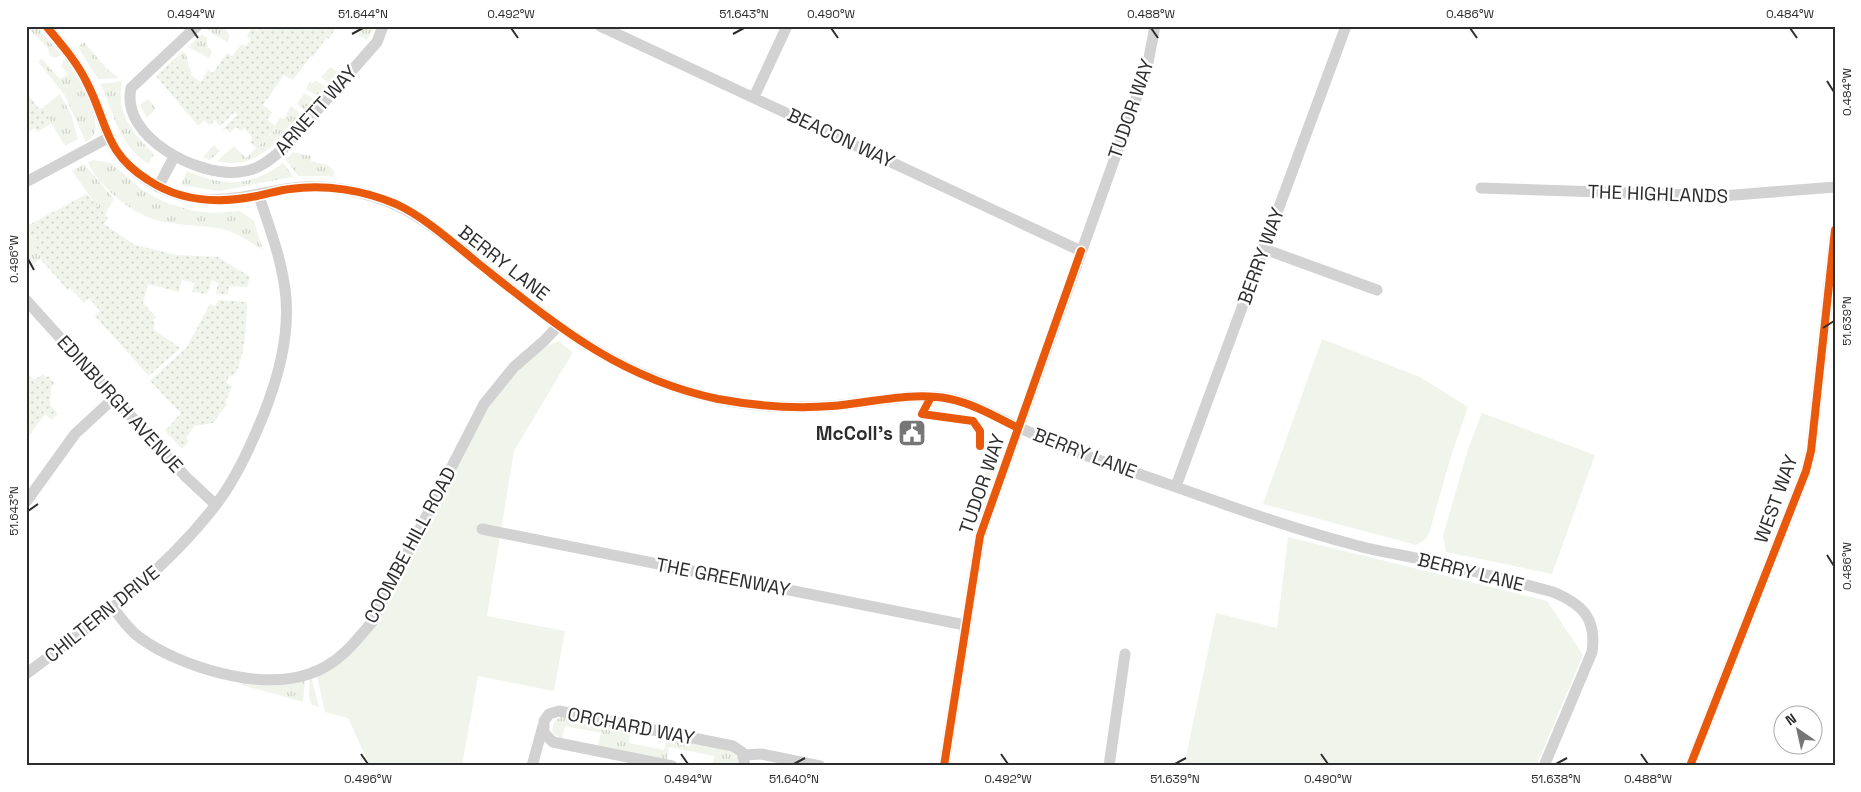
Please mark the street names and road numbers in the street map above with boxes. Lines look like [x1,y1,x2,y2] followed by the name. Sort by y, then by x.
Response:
[1102,55,1160,162] street label: TUDOR WAY
[269,60,363,160] street label: ARNETT WAY
[783,102,899,174] street label: BEACON WAY
[1587,179,1729,209] street label: THE HIGHLANDS
[1232,204,1290,308] street label: BERRY WAY
[453,220,555,306] street label: BERRY LANE
[52,330,188,478] street label: EDINBURGH AVENUE
[1030,422,1140,484] street label: BERRY LANE
[953,430,1011,537] street label: TUDOR WAY
[1749,451,1804,547] street label: WEST WAY
[358,463,462,627] street label: COOMBE HILL ROAD
[1415,547,1527,597] street label: BERRY LANE
[654,552,793,602] street label: THE GREENWAY
[39,560,165,668] street label: CHILTERN DRIVE
[565,701,697,751] street label: ORCHARD WAY

